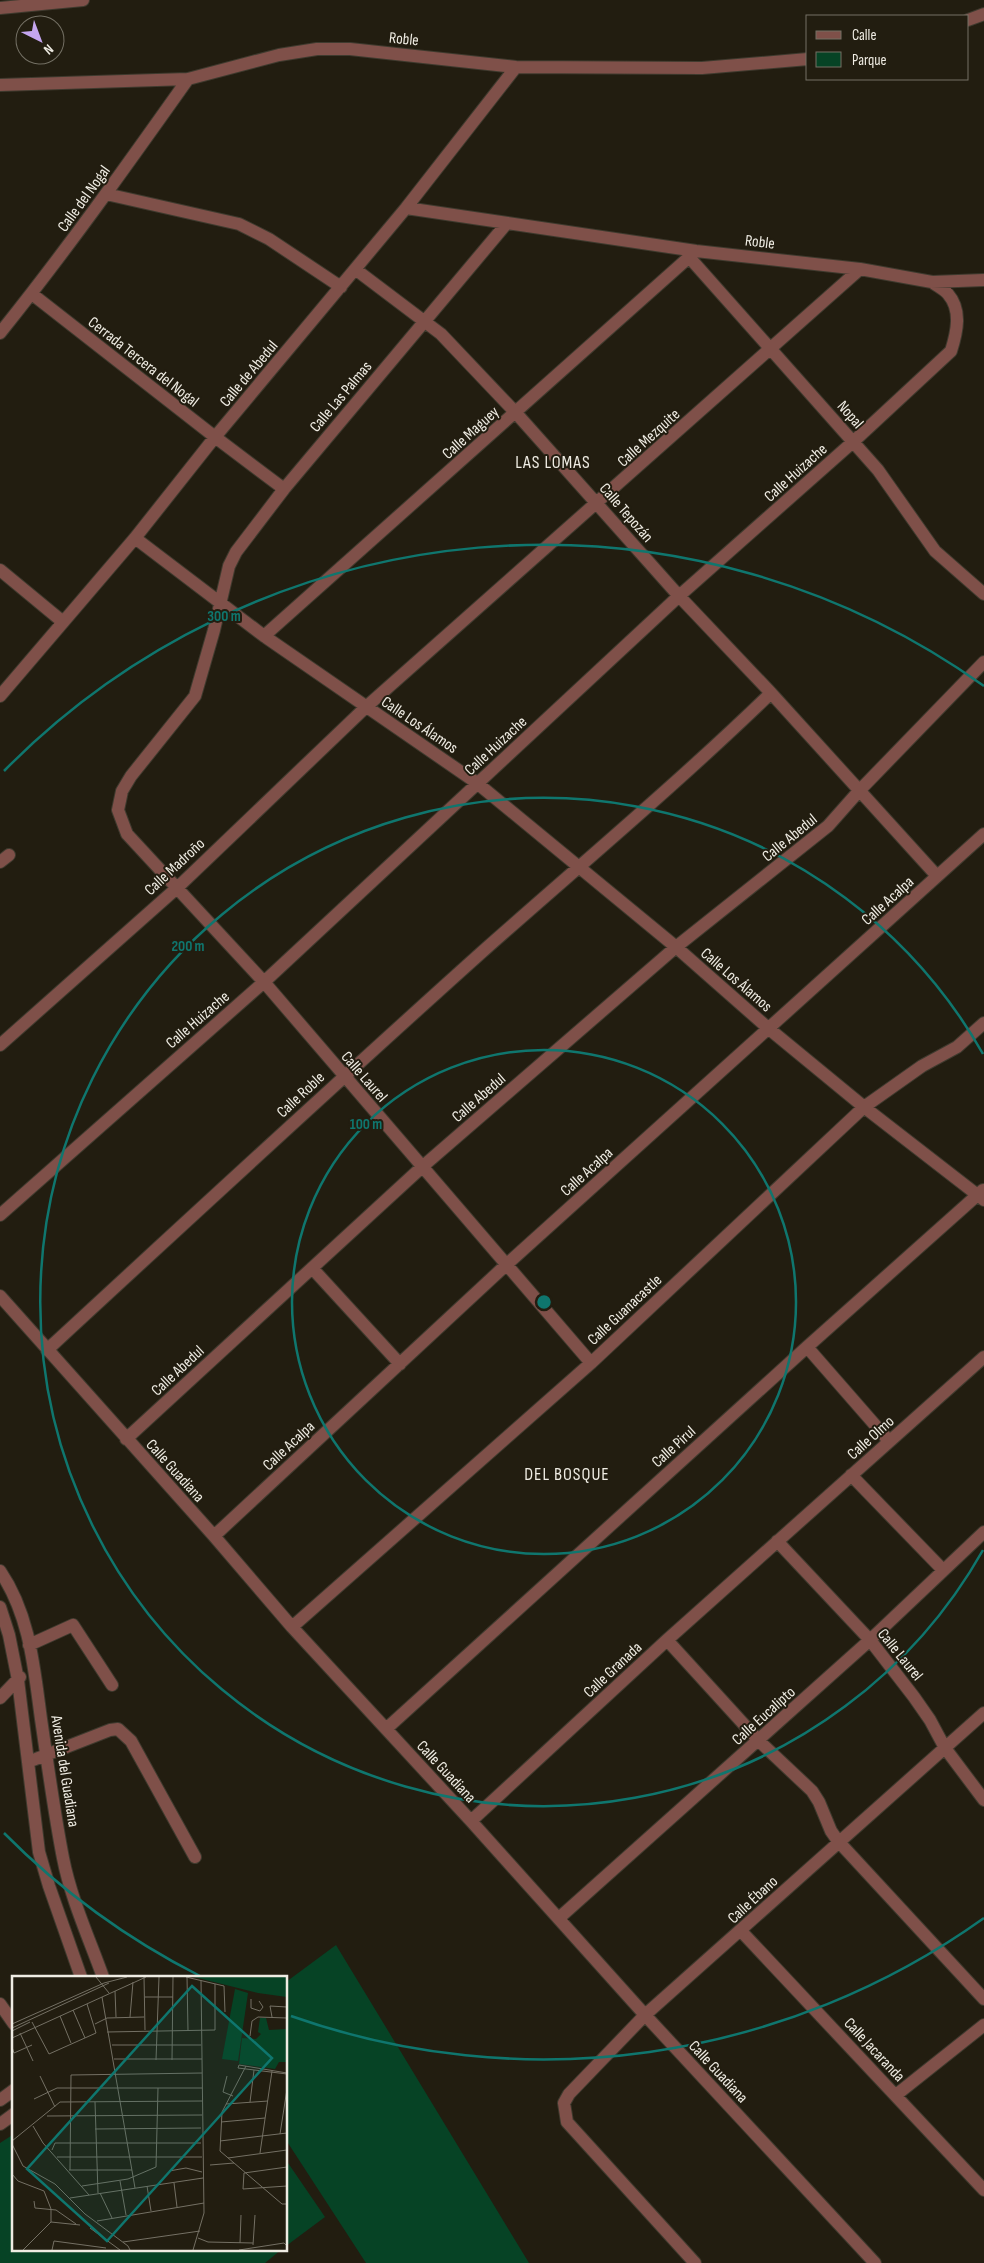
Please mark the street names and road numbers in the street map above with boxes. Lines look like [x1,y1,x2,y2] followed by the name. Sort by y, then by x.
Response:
[388,28,420,51] street label: Roble
[54,162,115,236] street label: Calle del Nogal
[744,231,776,254] street label: Roble
[84,313,202,411] street label: Cerrada Tercera del Nogal
[216,337,282,411] street label: Calle de Abedul
[306,357,376,436] street label: Calle Las Palmas
[833,397,867,433] street label: Nopal
[439,403,503,464] street label: Calle Maguey
[614,405,684,471] street label: Calle Mezquite
[761,440,831,506] street label: Calle Huizache
[595,479,657,547] street label: Calle Tepozán
[377,693,461,758] street label: Calle Los Álamos
[461,713,531,780] street label: Calle Huizache
[759,810,821,866] street label: Calle Abedul
[141,834,209,900] street label: Calle Madroño
[858,873,918,930] street label: Calle Acalpa
[697,944,776,1016] street label: Calle Los Álamos
[162,987,234,1053] street label: Calle Huizache
[337,1048,391,1106] street label: Calle Laurel
[273,1068,329,1122] street label: Calle Roble
[448,1070,510,1127] street label: Calle Abedul
[557,1144,617,1201] street label: Calle Acalpa
[584,1271,666,1349] street label: Calle Guanacastle
[148,1342,208,1400] street label: Calle Abedul
[844,1412,898,1464] street label: Calle Olmo
[259,1417,319,1475] street label: Calle Acalpa
[648,1422,700,1472] street label: Calle Pirul
[142,1436,208,1506] street label: Calle Guadiana
[873,1625,926,1685] street label: Calle Laurel
[580,1638,646,1702] street label: Calle Granada
[728,1683,800,1749] street label: Calle Eucalipto
[46,1713,83,1828] street label: Avenida del Guadiana
[412,1737,480,1807] street label: Calle Guadiana
[724,1872,782,1928] street label: Calle Ébano
[839,2014,908,2086] street label: Calle Jacaranda
[684,2037,752,2107] street label: Calle Guadiana

